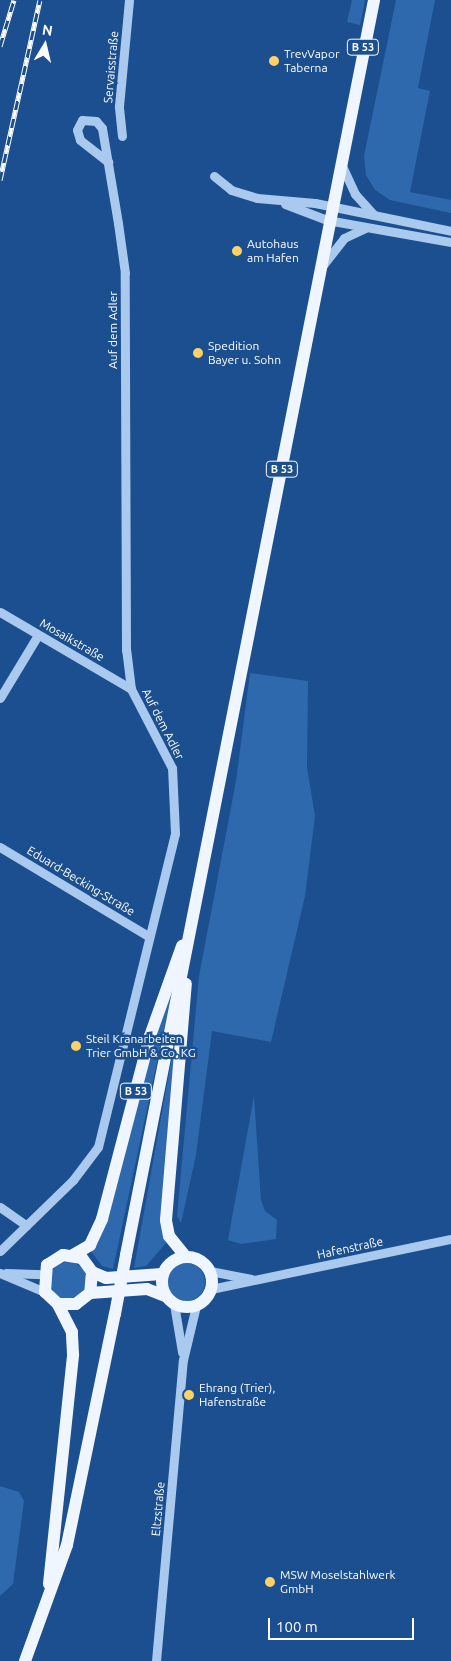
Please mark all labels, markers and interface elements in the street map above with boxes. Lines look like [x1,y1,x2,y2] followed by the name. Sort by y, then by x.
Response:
[20,20,70,70] north arrow
[41,21,54,39] text: N
[101,30,121,104] street label: Servaisstraße
[347,38,379,56] road number: B 53
[284,47,339,75] place label: TrevVapor Taberna
[268,55,280,67] marker: TrevVapor Taberna
[247,237,299,265] place label: Autohaus am Hafen
[231,245,243,257] marker: Autohaus am Hafen
[106,291,120,369] street label: Auf dem Adler
[208,339,281,367] place label: Spedition Bayer u. Sohn
[192,347,204,359] marker: Spedition Bayer u. Sohn
[266,460,298,478] road number: B 53
[37,616,107,664] street label: Mosaikstraße
[139,686,187,762] street label: Auf dem Adler
[24,843,138,919] street label: Eduard-Becking-Straße
[86,1032,196,1060] place label: Steil Kranarbeiten Trier GmbH & Co. KG
[70,1040,82,1052] marker: Steil Kranarbeiten Trier GmbH & Co. KG
[120,1082,152,1100] road number: B 53
[316,1234,384,1262] street label: Hafenstraße
[199,1381,275,1409] place label: Ehrang (Trier), Hafenstraße
[183,1389,195,1401] marker: Ehrang (Trier), Hafenstraße
[148,1481,168,1537] street label: Eltzstraße
[280,1568,396,1596] place label: MSW Moselstahlwerk GmbH
[264,1576,276,1588] marker: MSW Moselstahlwerk GmbH
[271,1608,417,1640] scale bar
[276,1618,318,1635] text: 100 m

